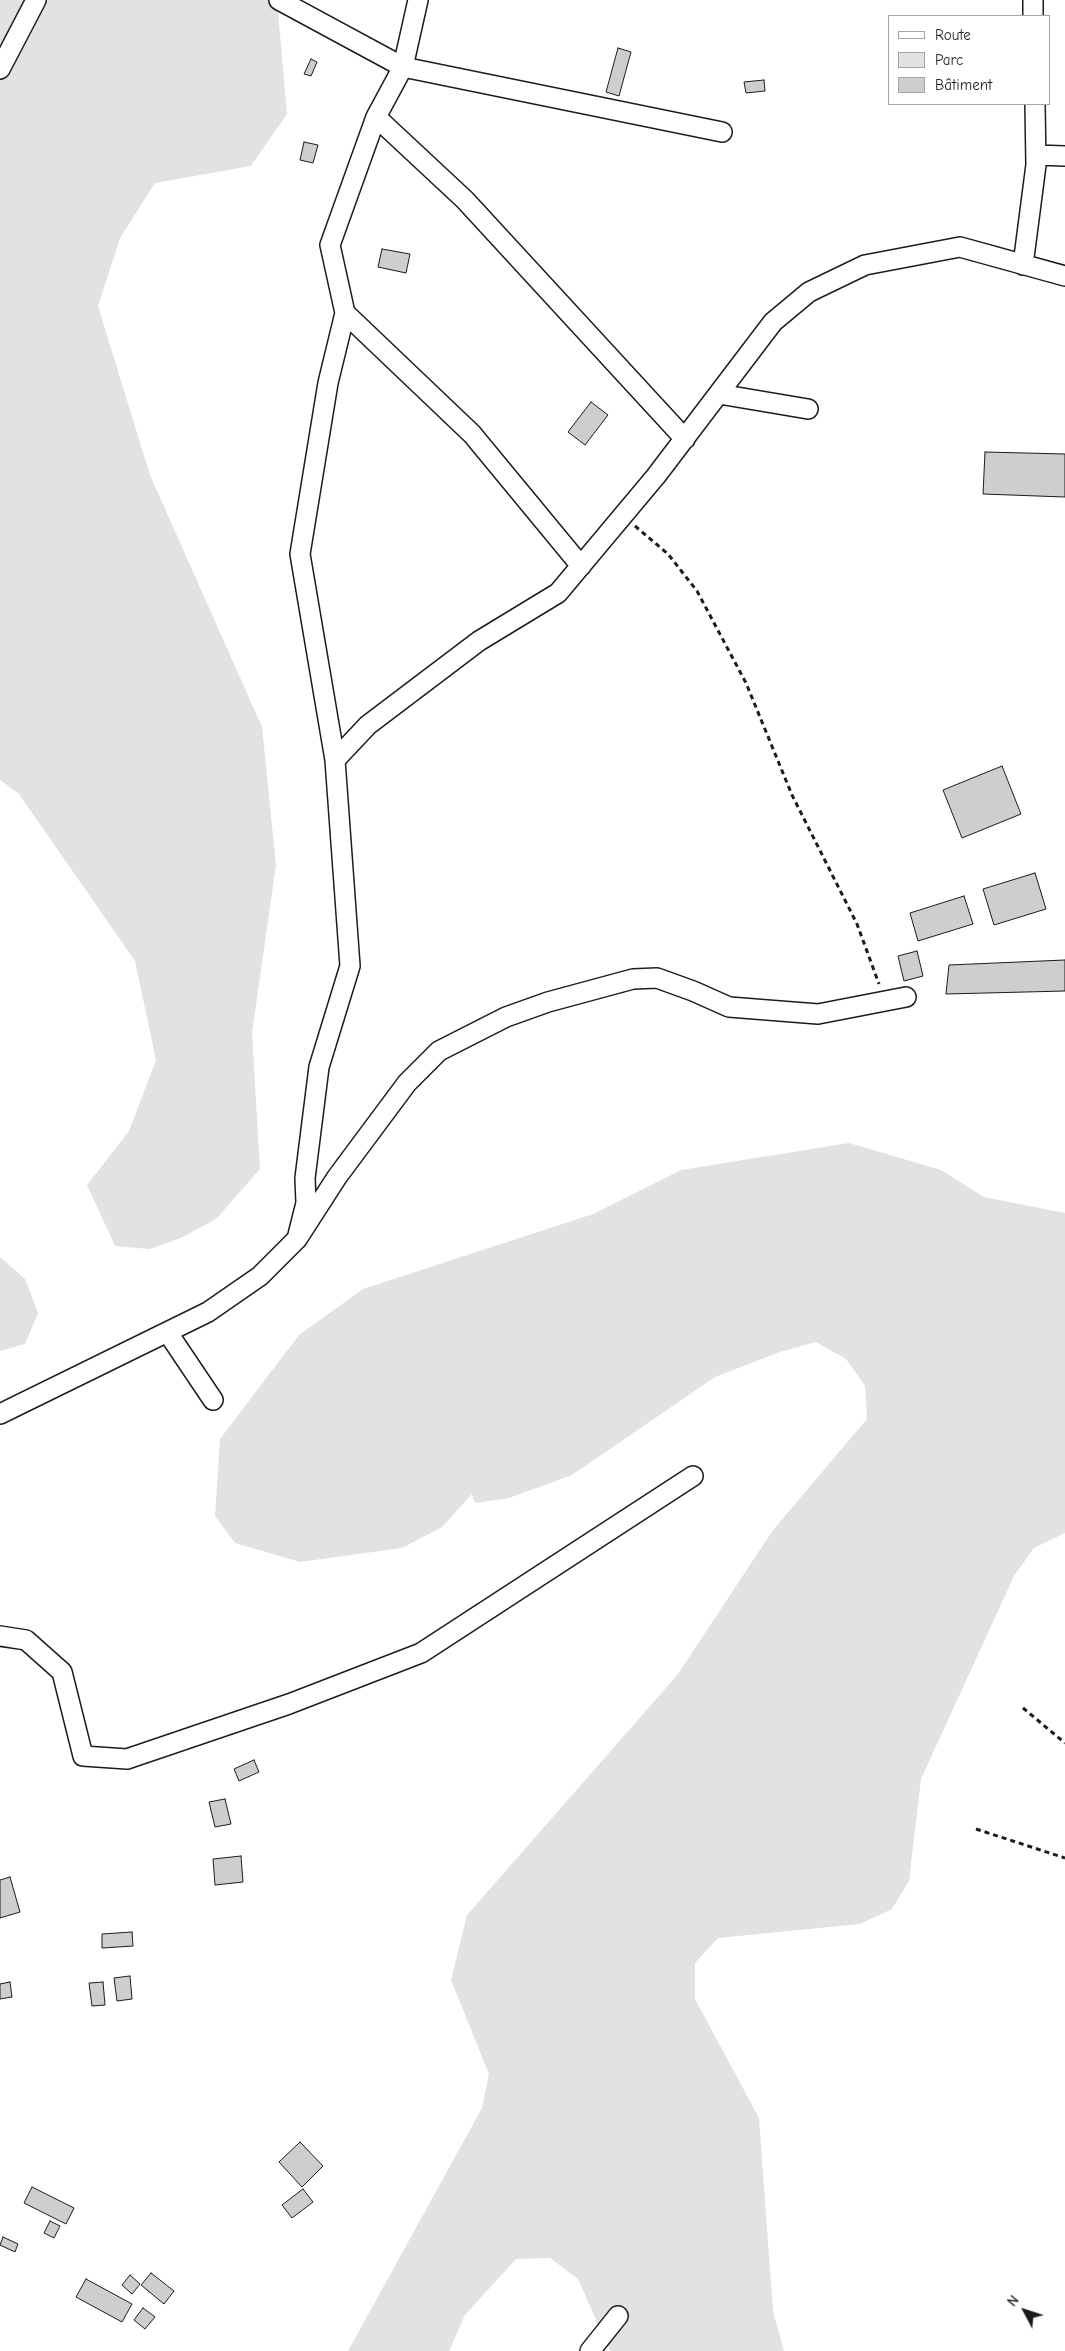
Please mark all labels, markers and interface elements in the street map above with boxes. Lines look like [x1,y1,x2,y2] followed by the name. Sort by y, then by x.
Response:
[888,15,1050,105] legend
[935,26,971,44] text: Route
[935,51,963,69] text: Parc
[935,76,992,94] text: Bâtiment
[1000,2286,1050,2336] north arrow
[1004,2292,1023,2310] text: N

